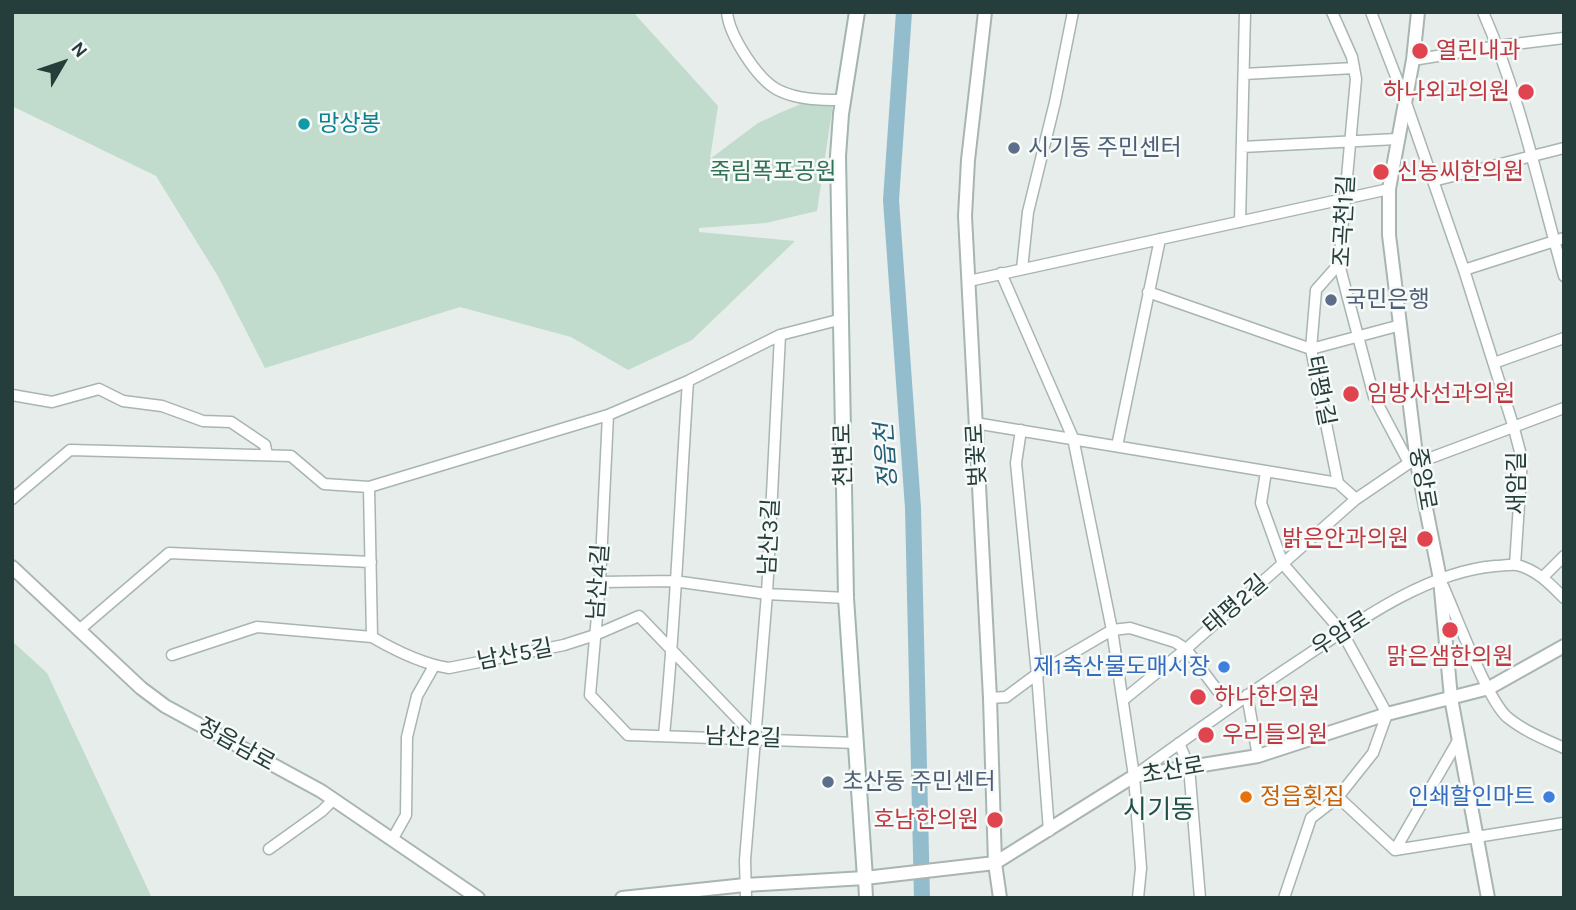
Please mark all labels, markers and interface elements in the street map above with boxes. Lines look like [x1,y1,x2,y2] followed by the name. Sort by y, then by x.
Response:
[28,28,98,98] north arrow
[1436,37,1521,65] place label: 열린내과
[66,38,92,62] text: N
[1410,41,1430,61] marker: 열린내과
[1383,78,1510,106] place label: 하나외과의원
[1516,82,1536,102] marker: 하나외과의원
[318,110,381,138] place label: 망상봉
[296,116,312,132] marker: 망상봉
[1028,134,1182,162] place label: 시기동 주민센터
[1006,140,1022,156] marker: 시기동 주민센터
[710,158,836,186] park label: 죽림폭포공원
[1397,158,1524,186] place label: 신농씨한의원
[1371,162,1391,182] marker: 신농씨한의원
[1329,174,1361,268] street label: 조곡천1길
[1345,286,1430,314] place label: 국민은행
[1323,292,1339,308] marker: 국민은행
[1300,353,1340,429] street label: 태평1길
[1367,380,1515,408] place label: 임방사선과의원
[1341,384,1361,404] marker: 임방사선과의원
[870,422,904,490] water label: 정읍천
[830,423,858,487] street label: 천변로
[962,423,992,487] street label: 벚꽃로
[1403,445,1441,513] street label: 중앙로
[1503,451,1531,515] street label: 새암길
[754,498,786,576] street label: 남산3길
[1282,525,1409,553] place label: 밝은안과의원
[1415,529,1435,549] marker: 밝은안과의원
[583,543,615,621] street label: 남산4길
[1198,569,1274,641] street label: 태평2길
[1307,605,1375,663] street label: 우암로
[1440,620,1460,640] marker: 맑은샘한의원
[475,634,555,676] street label: 남산5길
[1387,643,1513,671] place label: 맑은샘한의원
[1033,653,1210,681] place label: 제1축산물도매시장
[1216,659,1232,675] marker: 제1축산물도매시장
[1214,683,1320,711] place label: 하나한의원
[1188,687,1208,707] marker: 하나한의원
[192,712,280,778] street label: 정읍남로
[1222,721,1328,749] place label: 우리들의원
[704,723,782,753] street label: 남산2길
[1196,725,1216,745] marker: 우리들의원
[1139,752,1207,790] street label: 초산로
[842,768,996,796] place label: 초산동 주민센터
[820,774,836,790] marker: 초산동 주민센터
[1260,783,1345,811] place label: 정읍횟집
[1408,783,1535,811] place label: 인쇄할인마트
[1238,789,1254,805] marker: 정읍횟집
[1541,789,1557,805] marker: 인쇄할인마트
[1123,795,1195,827] district label: 시기동
[873,806,979,834] place label: 호남한의원
[985,810,1005,830] marker: 호남한의원

